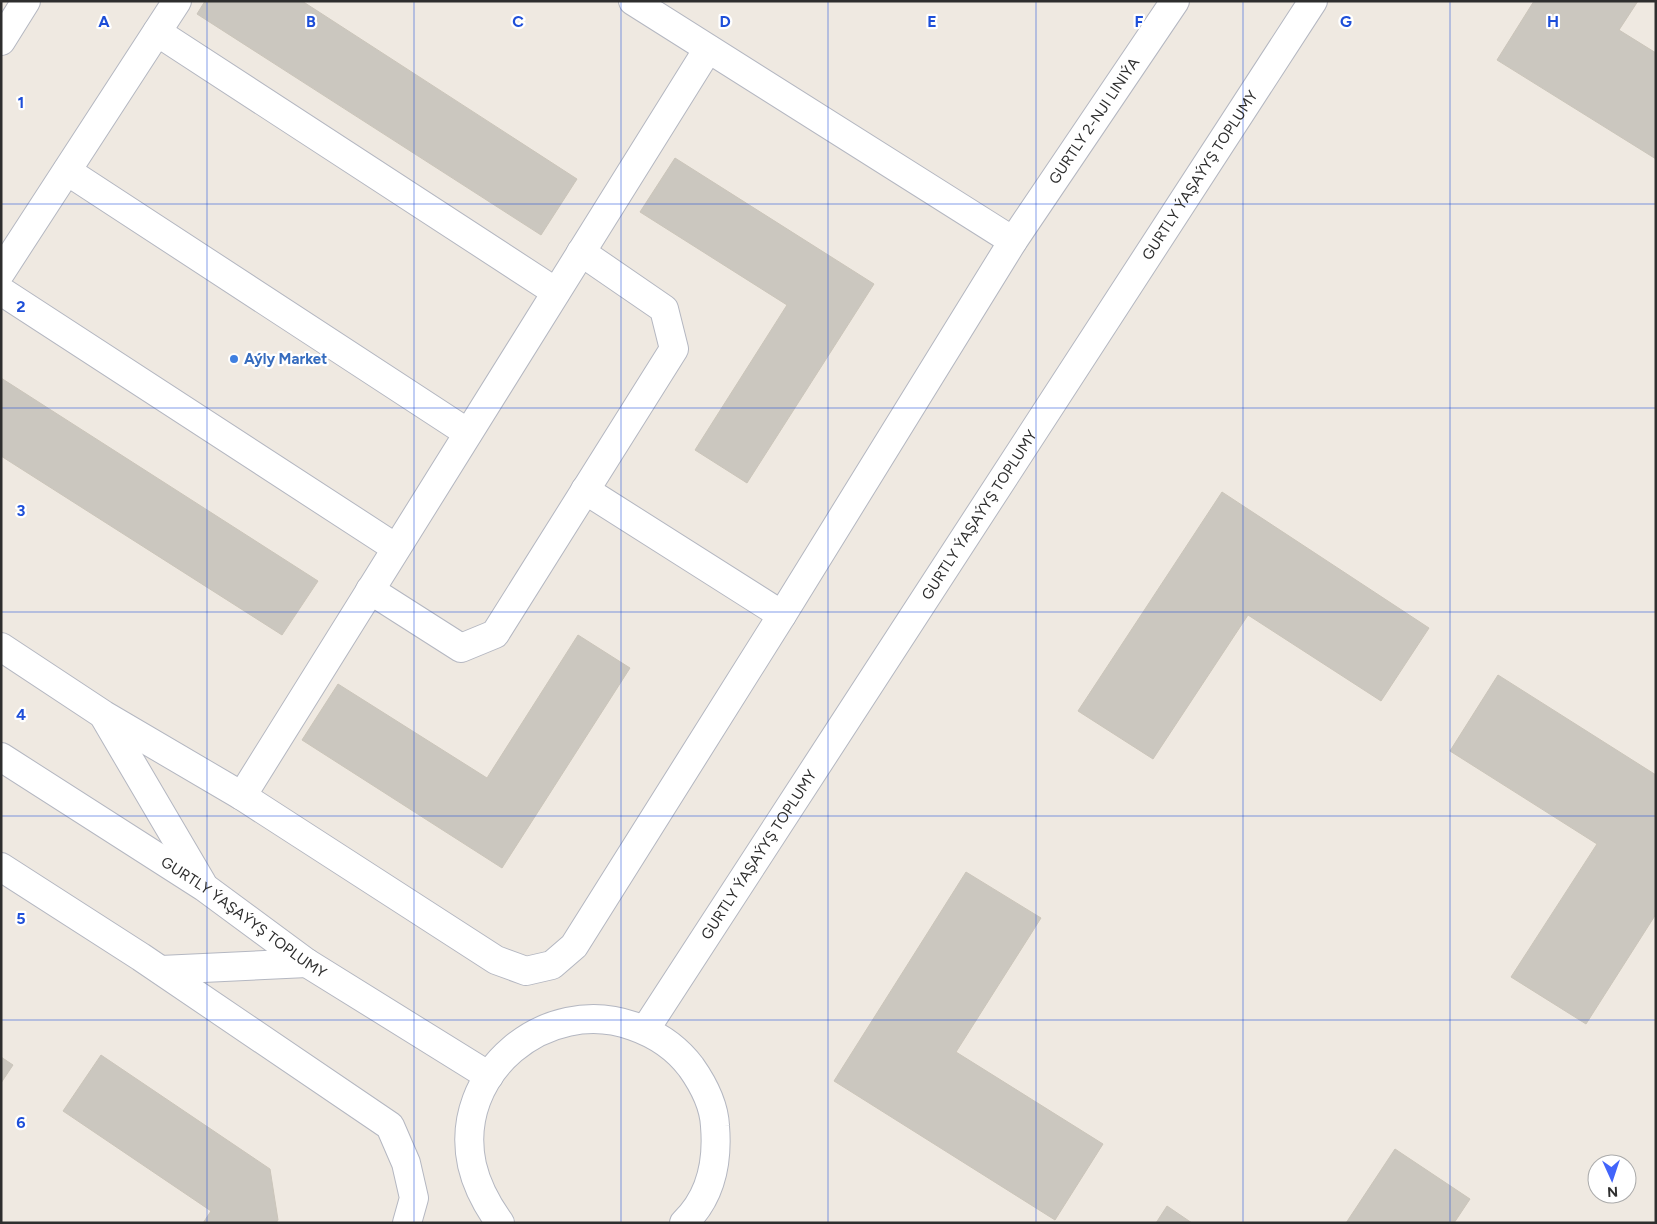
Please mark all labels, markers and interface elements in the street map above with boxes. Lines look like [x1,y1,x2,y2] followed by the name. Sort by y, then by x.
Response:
[98,12,110,31] text: A
[306,12,316,31] text: B
[512,12,524,31] text: C
[719,12,731,31] text: D
[927,12,937,31] text: E
[1135,12,1144,31] text: F
[1340,12,1352,31] text: G
[1547,12,1559,31] text: H
[1045,54,1143,187] street label: GURTLY 2-NJI LINIÝA
[1138,87,1261,263] street label: GURTLY ÝAŞAÝYŞ TOPLUMY
[18,93,24,112] text: 1
[16,297,26,316] text: 2
[244,350,327,368] place label: Aýly Market
[228,353,240,365] marker: Aýly Market
[918,427,1041,603] street label: GURTLY ÝAŞAÝYŞ TOPLUMY
[17,501,26,520] text: 3
[16,705,26,724] text: 4
[697,767,820,943] street label: GURTLY ÝAŞAÝYŞ TOPLUMY
[158,853,330,982] street label: GURTLY ÝAŞAÝYŞ TOPLUMY
[16,909,26,928] text: 5
[16,1113,26,1132] text: 6
[1587,1154,1637,1204] north arrow
[1607,1183,1619,1200] text: N

